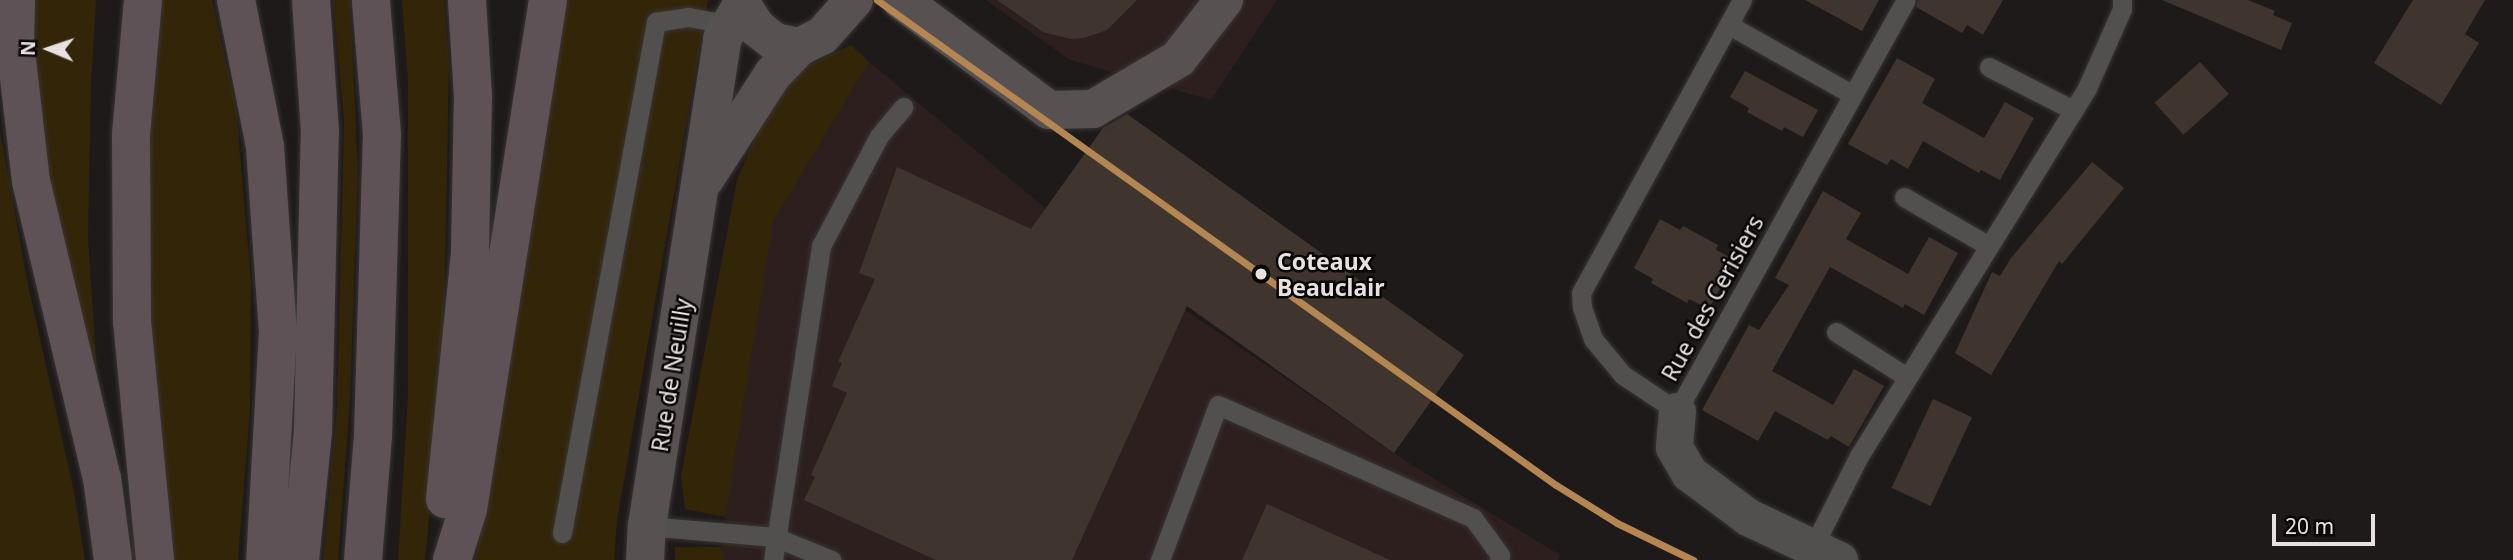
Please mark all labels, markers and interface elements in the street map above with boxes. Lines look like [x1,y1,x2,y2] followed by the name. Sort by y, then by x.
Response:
[14,14,84,84] north arrow
[15,40,41,56] text: N
[1655,210,1769,386] street label: Rue des Cerisiers
[1277,247,1384,301] place label: Coteaux Beauclair
[1251,264,1271,284] marker: Coteaux Beauclair
[645,296,697,454] street label: Rue de Neuilly
[2275,500,2378,544] scale bar
[2285,512,2334,540] text: 20 m

